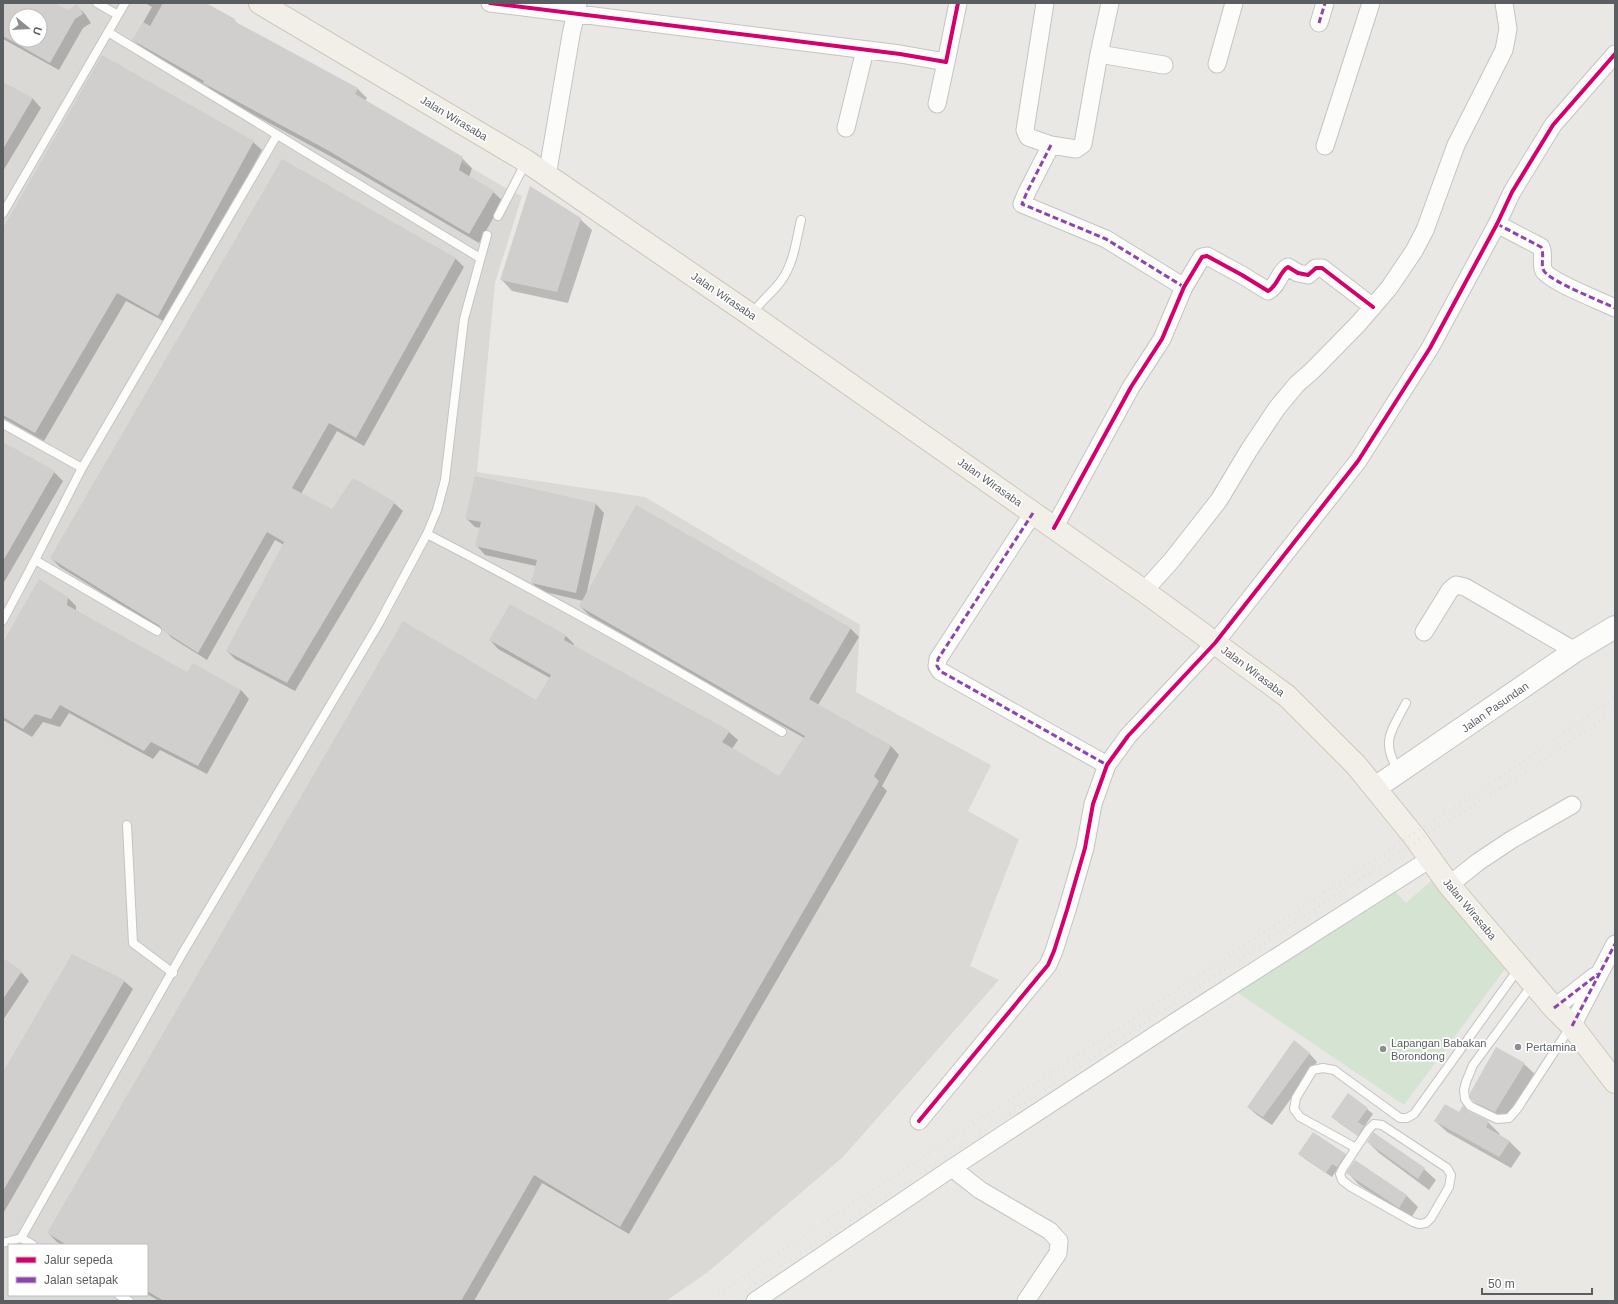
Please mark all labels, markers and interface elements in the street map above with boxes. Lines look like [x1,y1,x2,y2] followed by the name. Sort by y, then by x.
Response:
[8,8,48,48] north arrow
[31,25,44,37] text: U
[418,93,490,143] street label: Jalan Wirasaba
[689,270,760,323] street label: Jalan Wirasaba
[956,455,1025,509] street label: Jalan Wirasaba
[1219,643,1288,699] street label: Jalan Wirasaba
[1459,679,1531,735] street label: Jalan Pasundan
[1441,876,1500,943] street label: Jalan Wirasaba
[1391,1037,1486,1062] place label: Lapangan Babakan Borondong
[1526,1041,1577,1053] place label: Pertamina
[1513,1042,1523,1052] marker: Pertamina
[1378,1044,1388,1054] marker: Lapangan Babakan Borondong
[8,1244,148,1296] legend
[44,1253,113,1267] text: Jalur sepeda
[1482,1270,1592,1296] scale bar
[44,1273,119,1287] text: Jalan setapak
[1488,1277,1515,1291] text: 50 m

